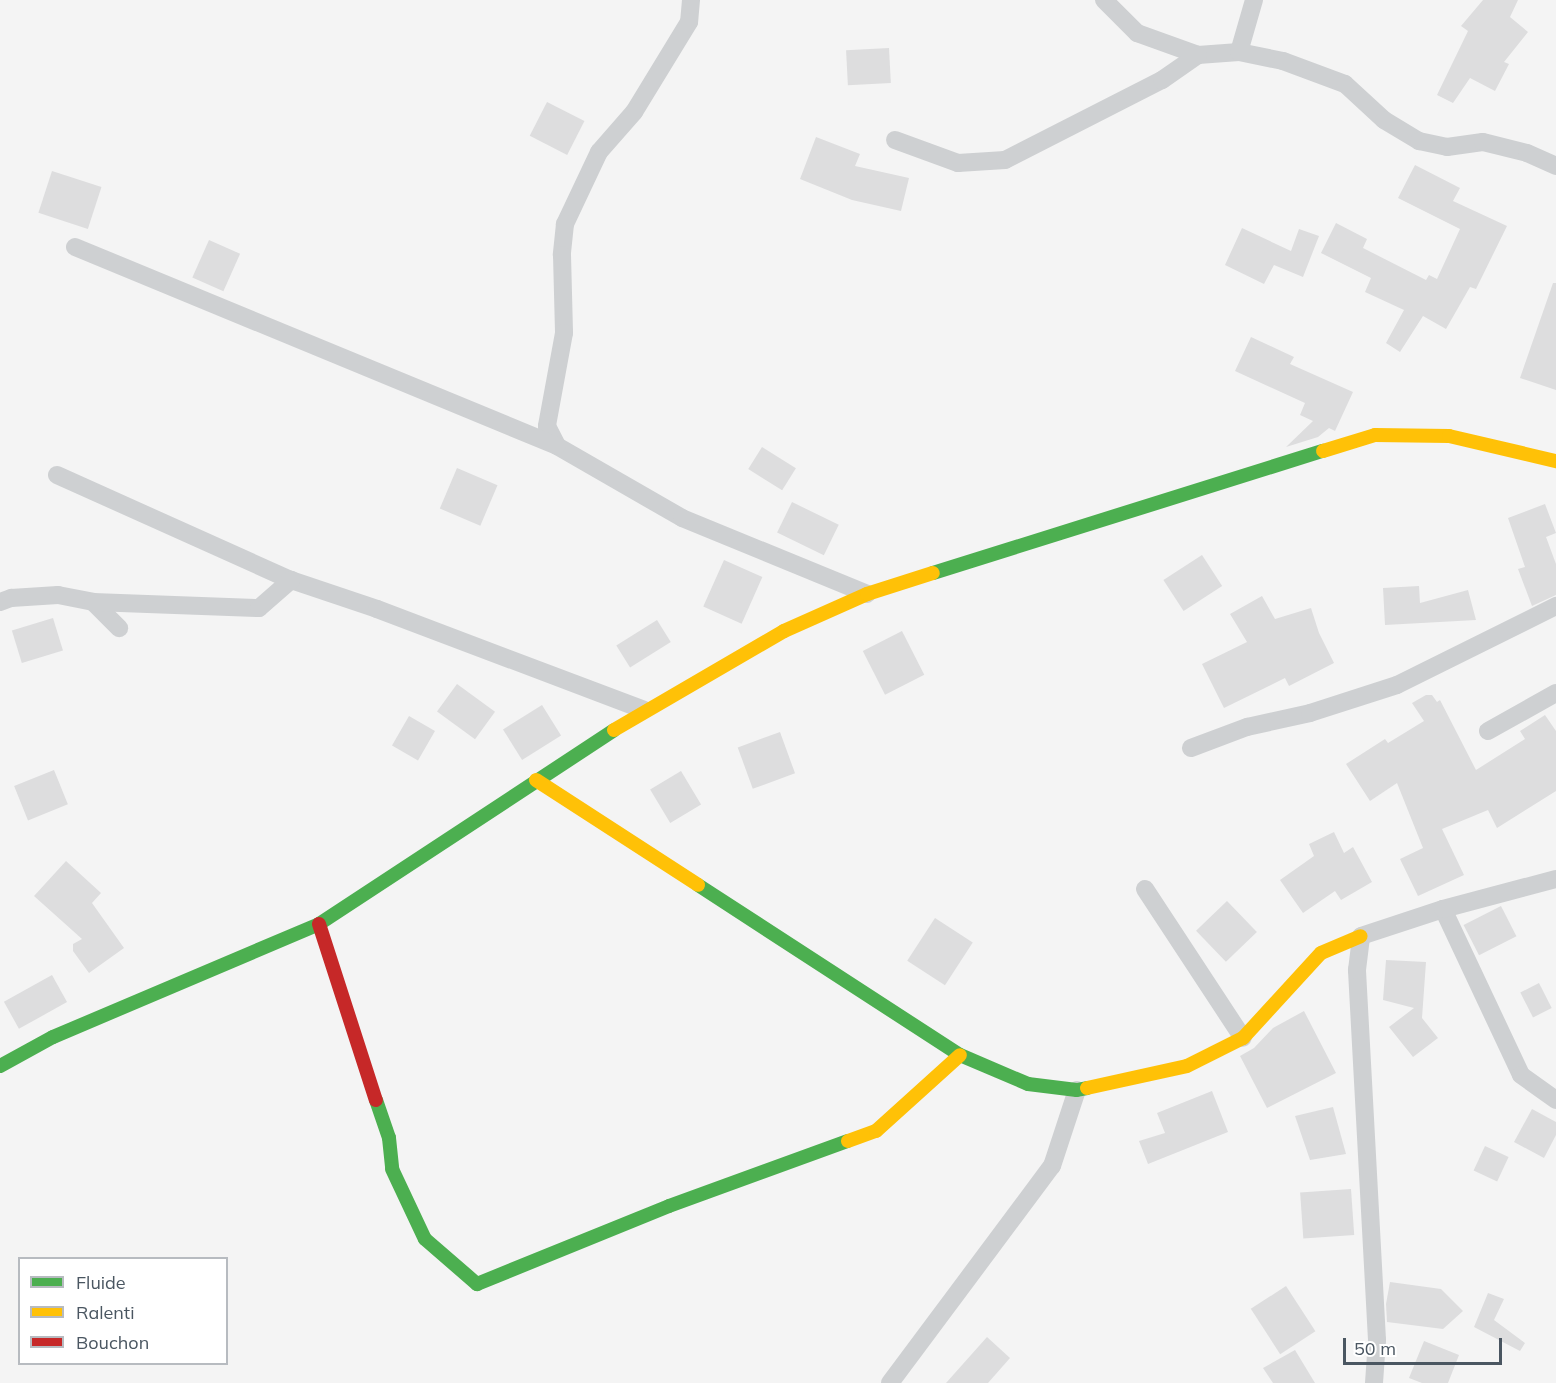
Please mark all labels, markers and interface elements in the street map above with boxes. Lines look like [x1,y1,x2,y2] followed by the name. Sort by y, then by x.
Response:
[18,1257,228,1365] legend
[76,1271,126,1294] text: Fluide
[76,1301,134,1324] text: Ralenti
[1346,1326,1505,1364] scale bar
[76,1331,149,1354] text: Bouchon
[1354,1337,1396,1360] text: 50 m

